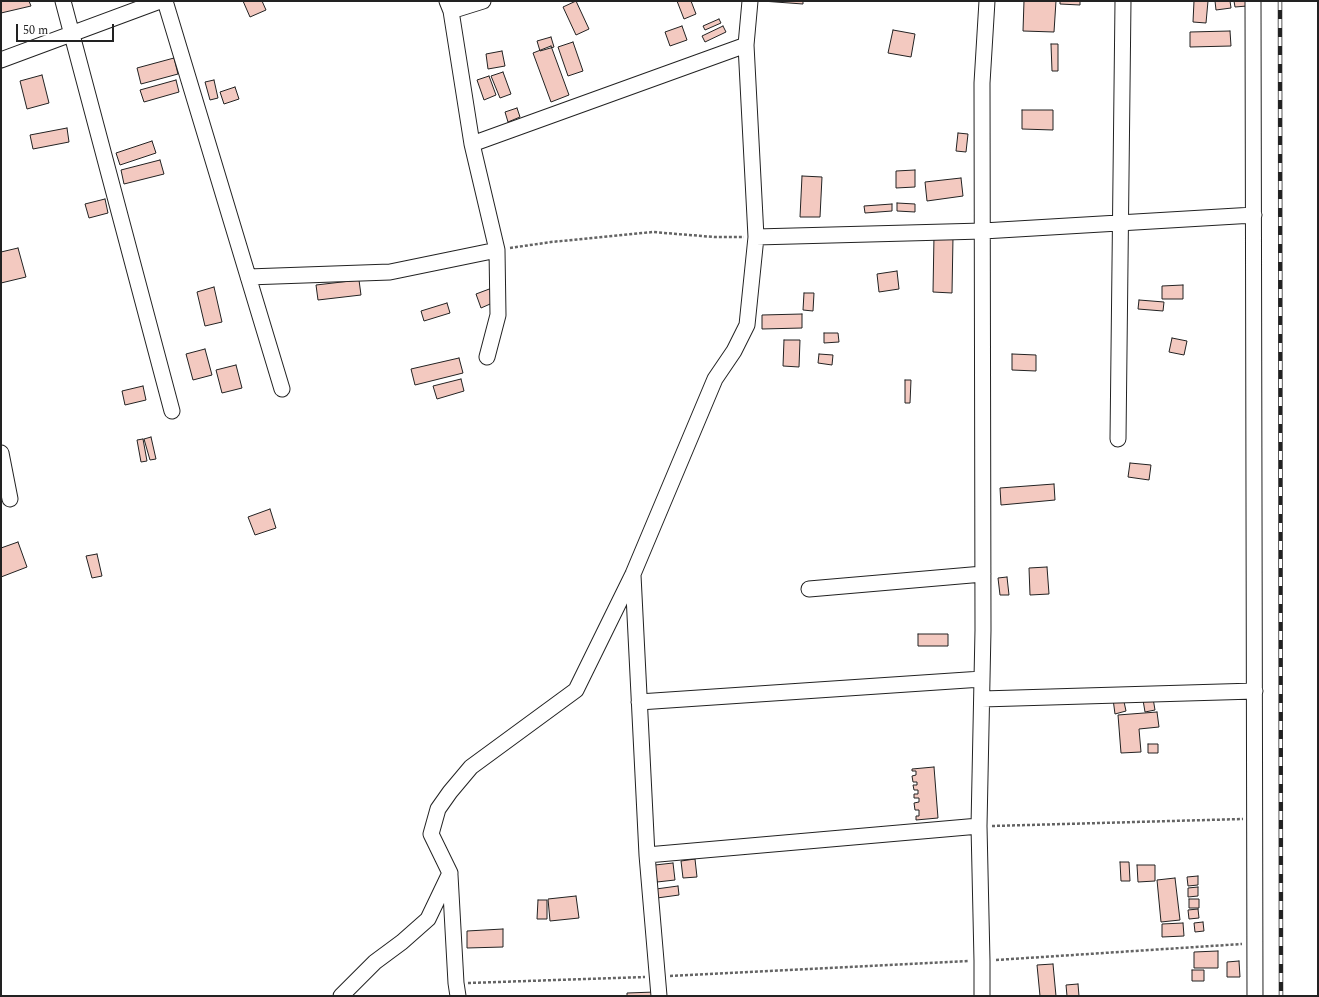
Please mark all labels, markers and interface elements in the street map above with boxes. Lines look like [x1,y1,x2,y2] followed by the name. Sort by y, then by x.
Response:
[18,16,116,42] scale bar
[23,21,48,40] text: 50 m

